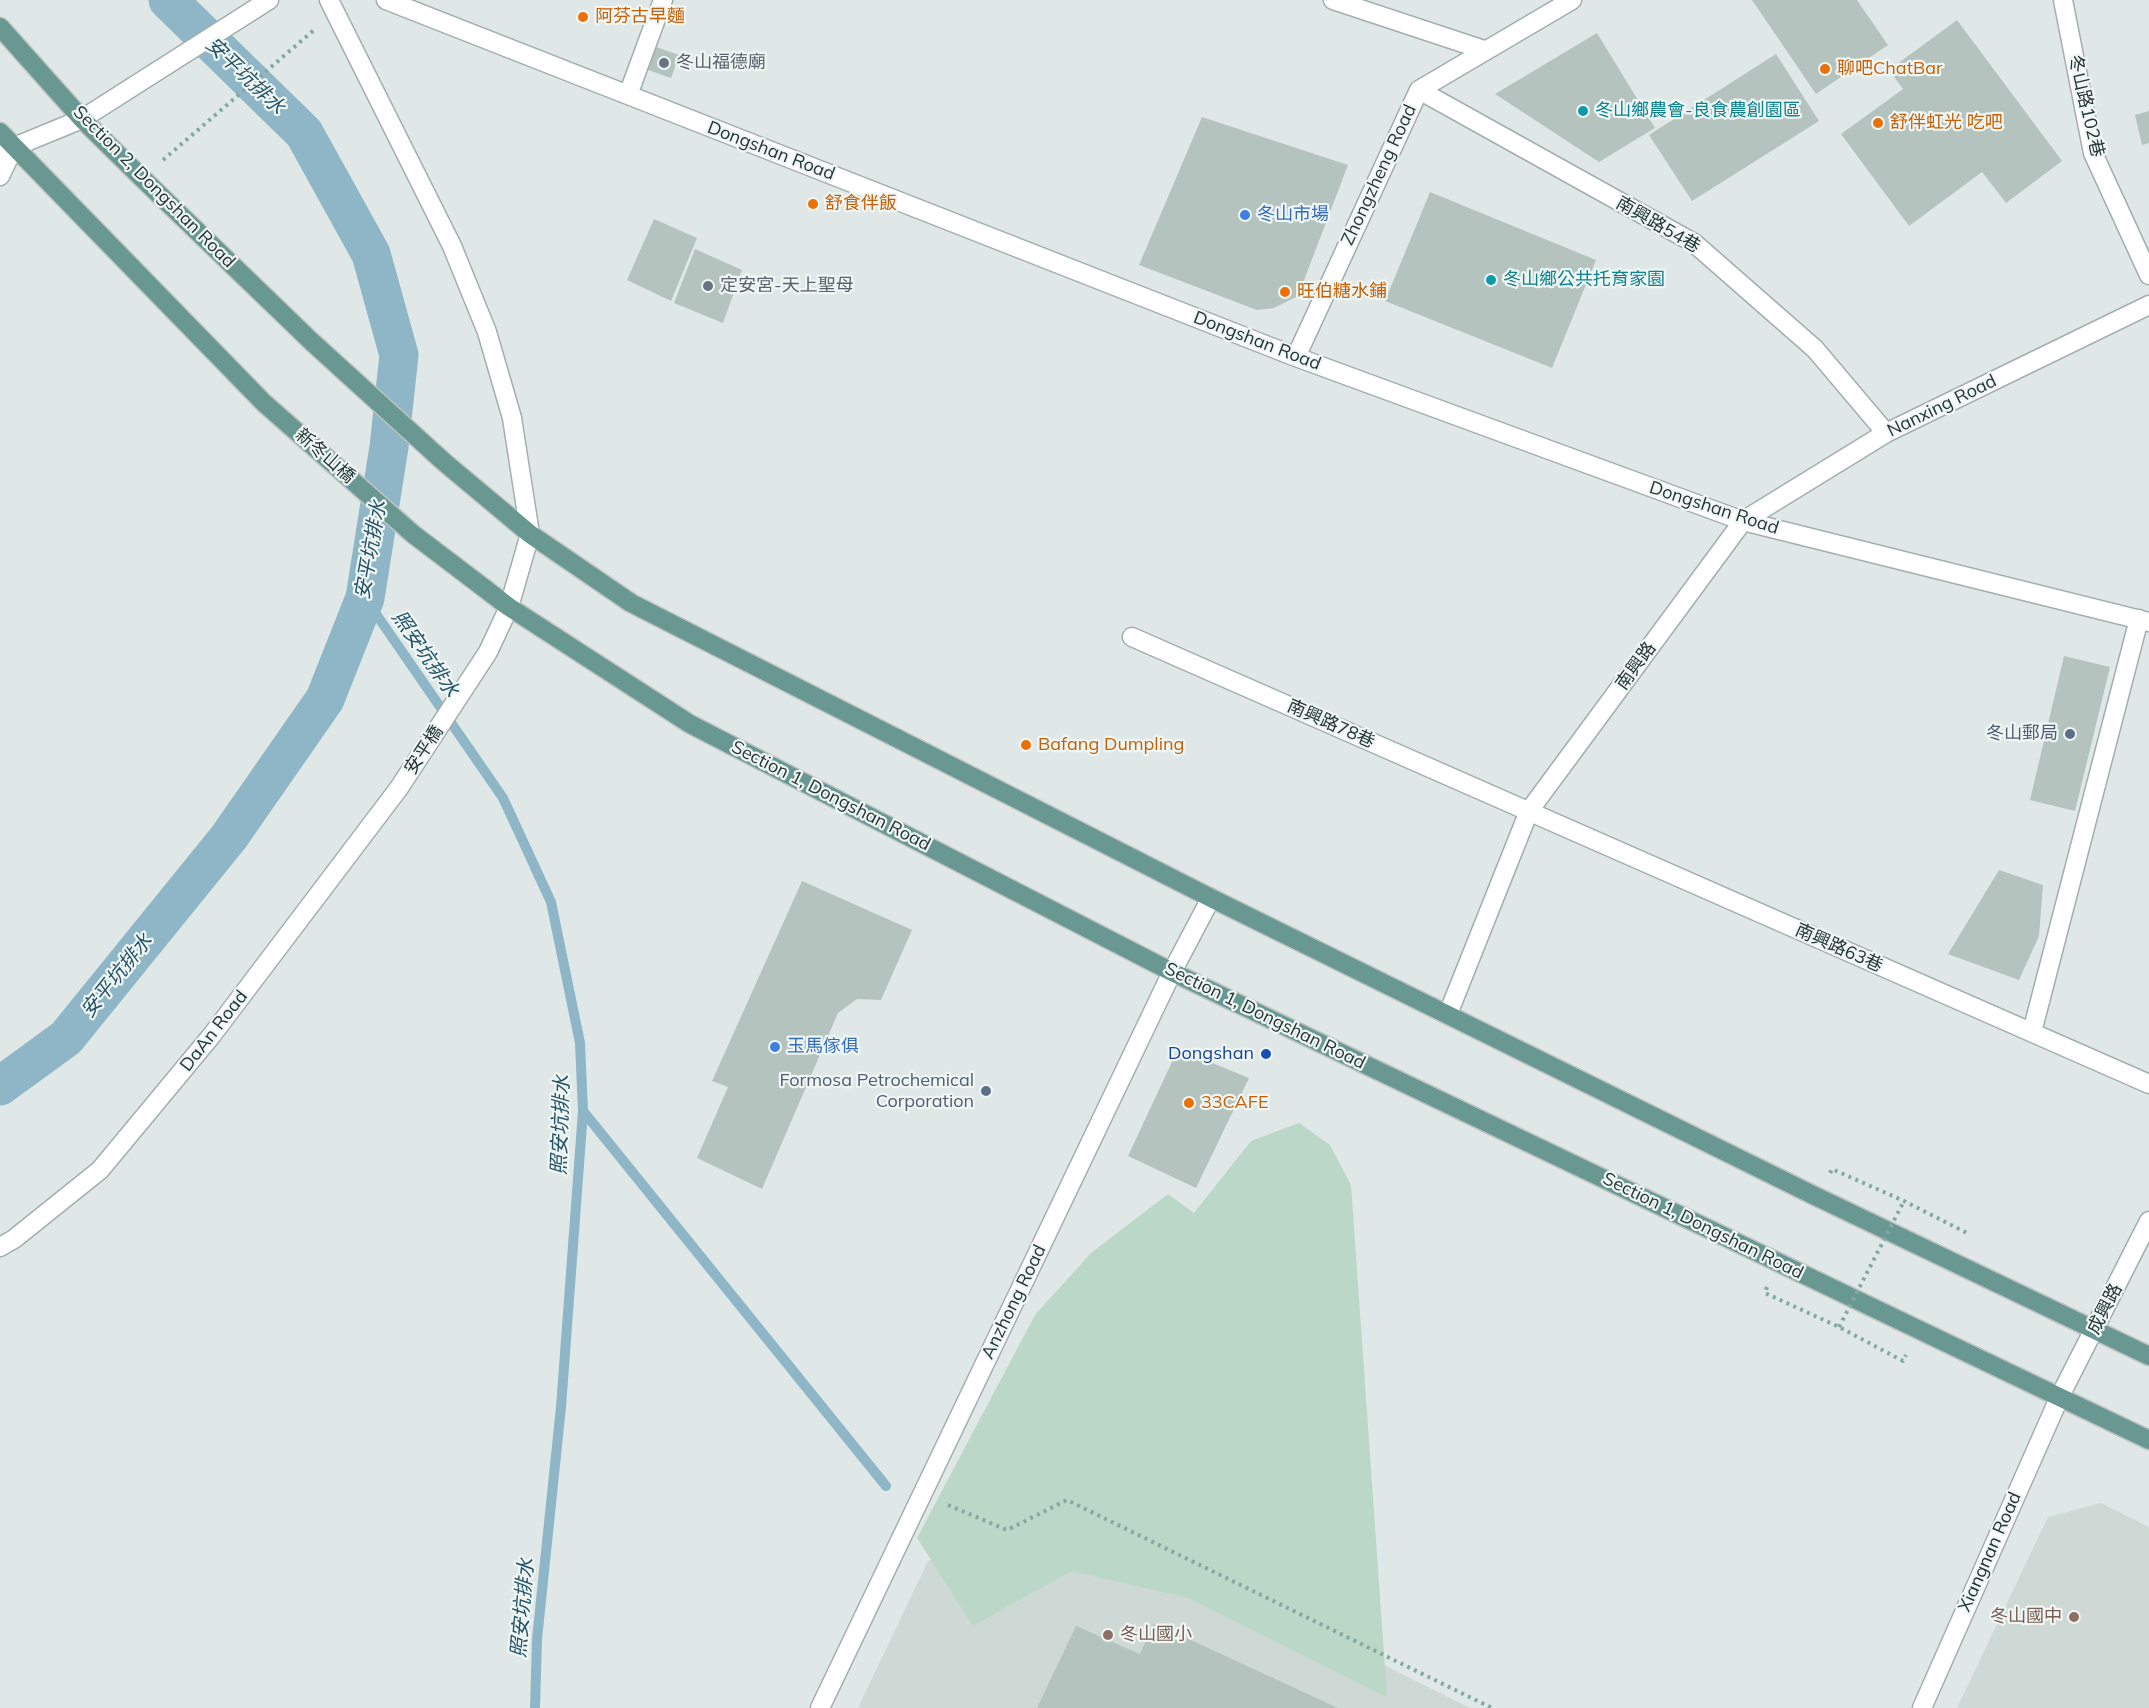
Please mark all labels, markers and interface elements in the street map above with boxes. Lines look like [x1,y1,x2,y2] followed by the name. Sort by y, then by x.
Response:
[595,6,685,28] place label: 阿芬古早麵
[576,10,590,24] marker: 阿芬古早麵
[201,33,289,119] water label: 安平坑排水
[676,52,766,74] place label: 冬山福德廟
[2064,53,2108,159] street label: 冬山路102巷
[657,56,671,70] marker: 冬山福德廟
[1837,58,1943,80] place label: 聊吧ChatBar
[1818,62,1832,76] marker: 聊吧ChatBar
[1595,100,1801,122] place label: 冬山鄉農會-良食農創園區
[68,101,240,273] street label: Section 2, Dongshan Road
[1337,101,1421,249] street label: Zhongzheng Road
[1576,104,1590,118] marker: 冬山鄉農會-良食農創園區
[1890,112,2003,134] place label: 舒伴虹光 吃吧
[1871,116,1885,130] marker: 舒伴虹光 吃吧
[704,117,838,185] street label: Dongshan Road
[1612,192,1704,258] street label: 南興路54巷
[825,193,897,215] place label: 舒食伴飯
[806,197,820,211] marker: 舒食伴飯
[1257,204,1329,226] place label: 冬山市場
[1238,208,1252,222] marker: 冬山市場
[1503,269,1665,291] place label: 冬山鄉公共托育家園
[1484,273,1498,287] marker: 冬山鄉公共托育家園
[720,275,854,297] place label: 定安宮-天上聖母
[701,279,715,293] marker: 定安宮-天上聖母
[1297,281,1387,303] place label: 旺伯糖水鋪
[1278,285,1292,299] marker: 旺伯糖水鋪
[1190,307,1324,375] street label: Dongshan Road
[1884,370,2000,442] street label: Nanxing Road
[291,424,359,488] street label: 新冬山橋
[1647,477,1781,539] street label: Dongshan Road
[350,499,392,601] water label: 安平坑排水
[386,606,464,702] water label: 照安坑排水
[1611,638,1661,694] street label: 南興路
[1284,695,1378,753] street label: 南興路78巷
[400,721,448,779] street label: 安平橋
[1986,723,2058,745] place label: 冬山郵局
[2063,727,2077,741] marker: 冬山郵局
[1038,734,1184,756] place label: Bafang Dumpling
[728,736,934,856] street label: Section 1, Dongshan Road
[1019,738,1033,752] marker: Bafang Dumpling
[1792,919,1886,977] street label: 南興路63巷
[76,930,158,1022] water label: 安平坑排水
[1161,958,1369,1074] street label: Section 1, Dongshan Road
[176,986,252,1076] street label: DaAn Road
[787,1036,859,1058] place label: 玉馬傢俱
[768,1040,782,1054] marker: 玉馬傢俱
[1168,1043,1254,1065] place label: Dongshan
[1259,1047,1273,1061] marker: Dongshan
[780,1070,974,1112] place label: Formosa Petrochemical Corporation
[547,1075,575,1175] water label: 照安坑排水
[979,1084,993,1098] marker: Formosa Petrochemical Corporation
[1201,1092,1269,1114] place label: 33CAFE
[1182,1096,1196,1110] marker: 33CAFE
[1599,1168,1807,1284] street label: Section 1, Dongshan Road
[977,1241,1051,1363] street label: Anzhong Road
[2083,1280,2127,1338] street label: 成興路
[1954,1489,2026,1615] street label: Xiangnan Road
[507,1557,539,1659] water label: 照安坑排水
[1990,1606,2062,1628] place label: 冬山國中
[2067,1610,2081,1624] marker: 冬山國中
[1120,1624,1192,1646] place label: 冬山國小
[1101,1628,1115,1642] marker: 冬山國小

